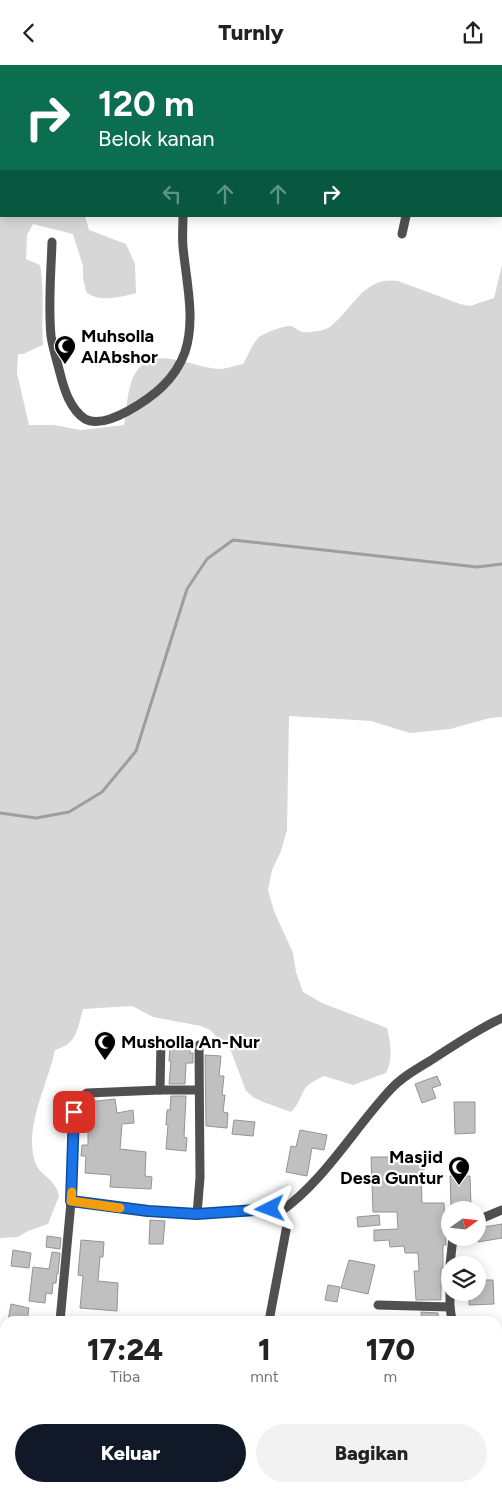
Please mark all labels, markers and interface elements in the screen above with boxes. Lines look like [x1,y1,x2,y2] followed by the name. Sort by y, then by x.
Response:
[15,19,43,47] icon: back
[218,19,284,46] text: Turnly
[459,19,487,47] icon: share
[98,83,195,125] text: 120 m
[15,85,80,150] icon: right
[98,125,215,152] text: Belok kanan
[158,180,186,208] icon: left
[211,180,239,208] icon: ahead
[264,180,292,208] icon: ahead
[317,180,345,208] icon: right
[81,325,158,368] place label: Muhsolla AlAbshor
[53,334,77,365] mosque icon: Muhsolla AlAbshor
[93,1030,117,1061] mosque icon: Musholla An-Nur
[121,1031,260,1053] place label: Musholla An-Nur
[53,1091,95,1133] pin
[60,1098,88,1126] icon: arrive
[340,1146,443,1189] place label: Masjid Desa Guntur
[447,1155,471,1186] mosque icon: Masjid Desa Guntur
[243,1182,295,1234] position arrow
[441,1201,486,1246] north arrow
[441,1201,486,1301] map controls
[441,1256,486,1301] button: layers
[87,1331,163,1368] text: 17:24
[258,1331,271,1368] text: 1
[366,1331,415,1368] text: 170
[110,1367,140,1386] text: Tiba
[250,1367,279,1386] text: mnt
[384,1367,397,1386] text: m
[15,1424,246,1482] button: Keluar
[256,1424,487,1482] button: Bagikan

